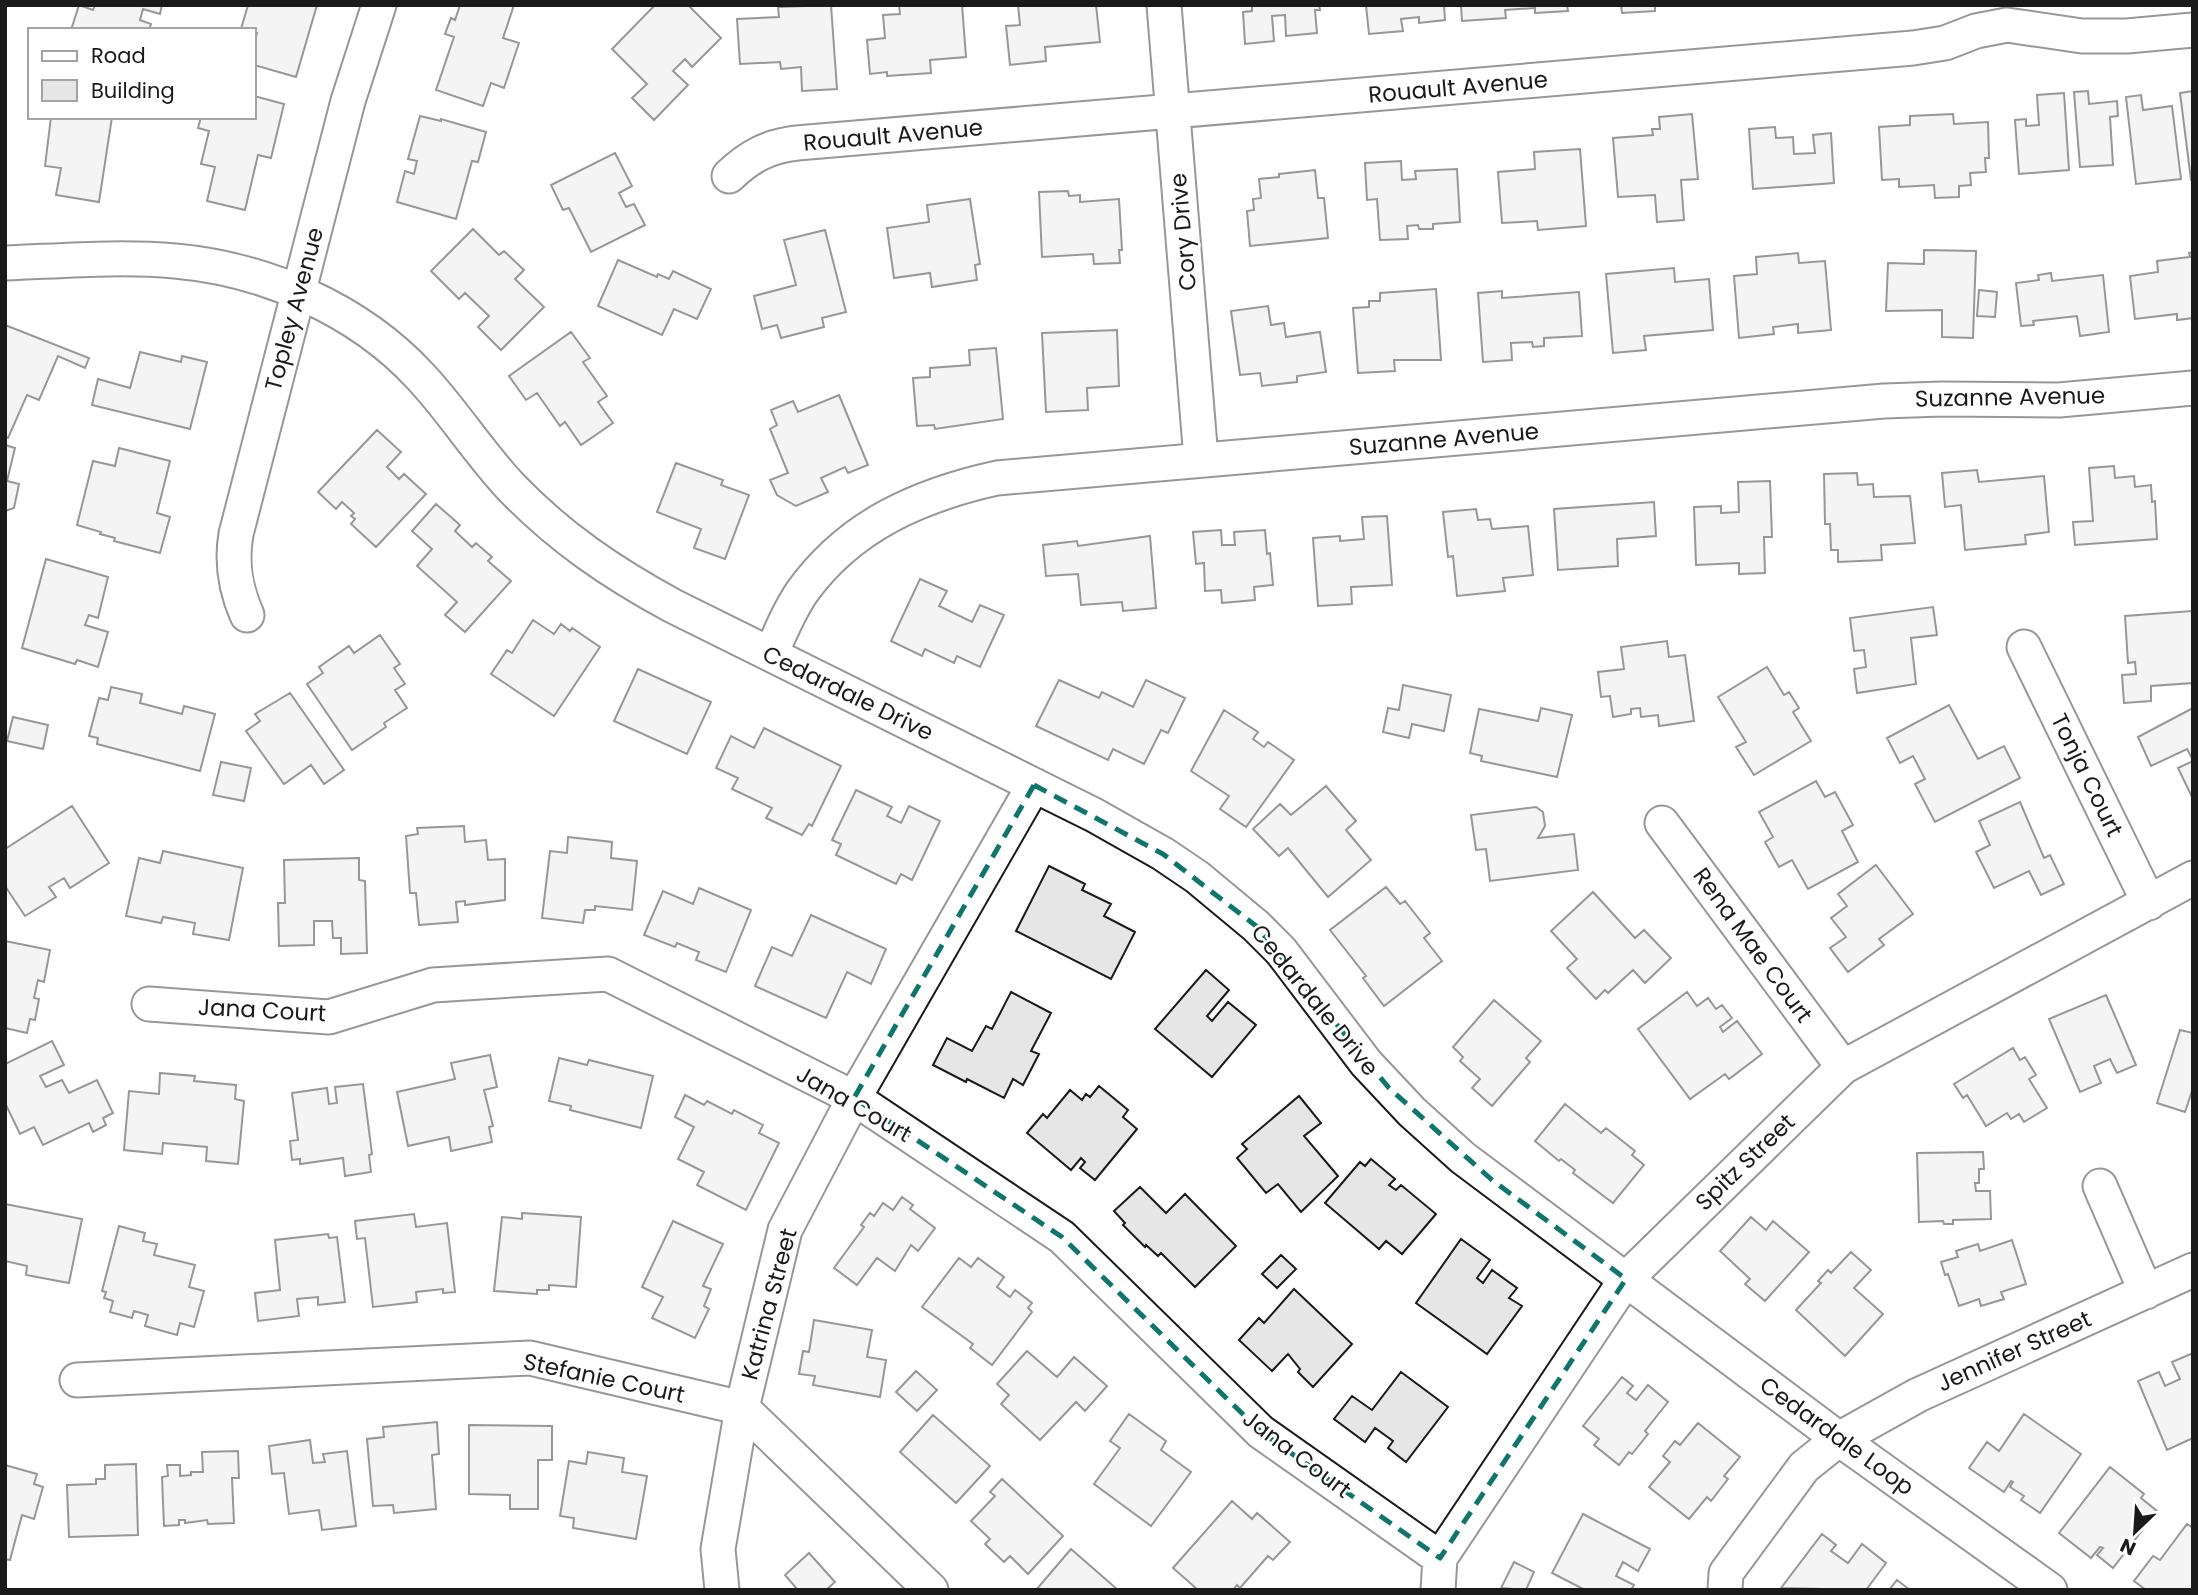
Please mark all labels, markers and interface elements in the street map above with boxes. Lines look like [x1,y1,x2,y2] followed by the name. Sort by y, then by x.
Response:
[28,28,256,119] legend
[91,41,146,70] text: Road
[1367,63,1549,111] street label: Rouault Avenue
[91,76,175,105] text: Building
[802,111,984,159] street label: Rouault Avenue
[1162,172,1204,292] street label: Cory Drive
[257,224,331,394] street label: Topley Avenue
[1915,379,2105,415] street label: Suzanne Avenue
[1348,415,1540,463] street label: Suzanne Avenue
[757,638,939,748] street label: Cedardale Drive
[2043,708,2131,842] street label: Tonja Court
[1686,861,1820,1029] street label: Rena Mae Court
[1244,917,1386,1083] street label: Cedardale Drive
[197,991,327,1029] street label: Jana Court
[790,1058,918,1150] street label: Jana Court
[1688,1106,1802,1218] street label: Spitz Street
[733,1225,805,1383] street label: Katrina Street
[1932,1303,2096,1399] street label: Jennifer Street
[520,1345,688,1411] street label: Stefanie Court
[1753,1369,1921,1503] street label: Cedardale Loop
[1236,1403,1358,1505] street label: Jana Court
[2100,1497,2170,1567] north arrow
[2116,1532,2140,1562] text: N

